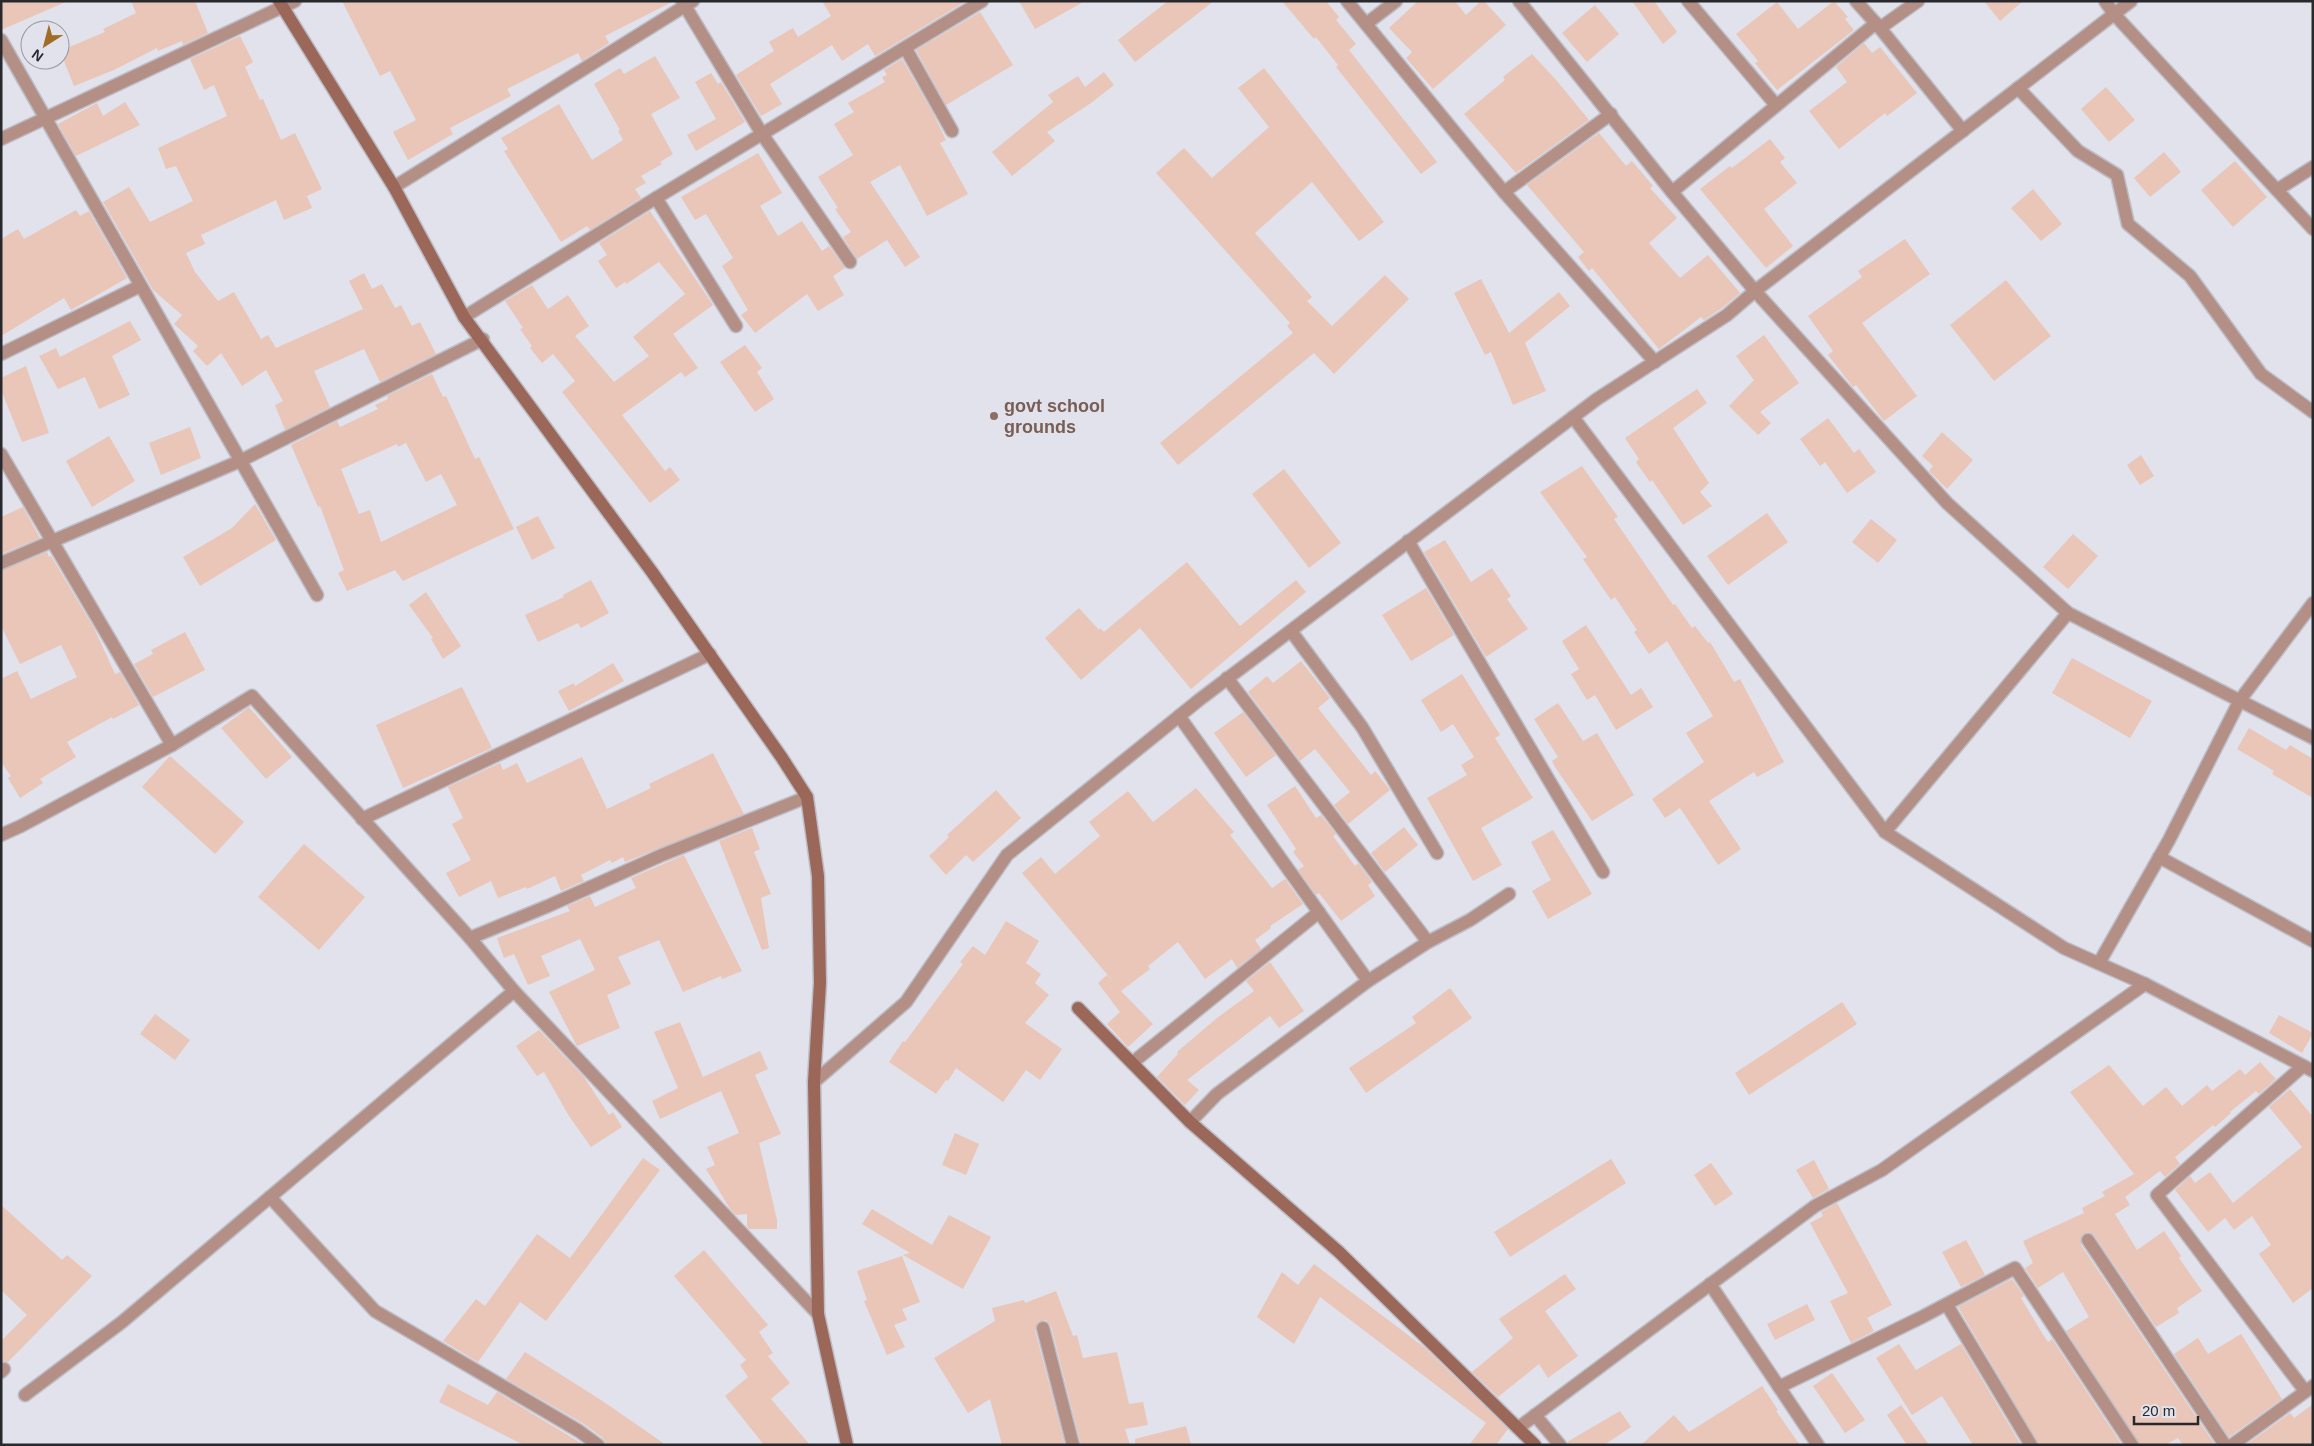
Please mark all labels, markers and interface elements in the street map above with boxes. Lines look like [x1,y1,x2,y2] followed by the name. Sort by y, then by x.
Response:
[20,20,70,70] north arrow
[29,46,46,65] text: N
[1004,396,1105,437] place label: govt school grounds
[988,410,1000,422] marker: govt school grounds
[2134,1394,2198,1426] scale bar
[2142,1402,2175,1419] text: 20 m

